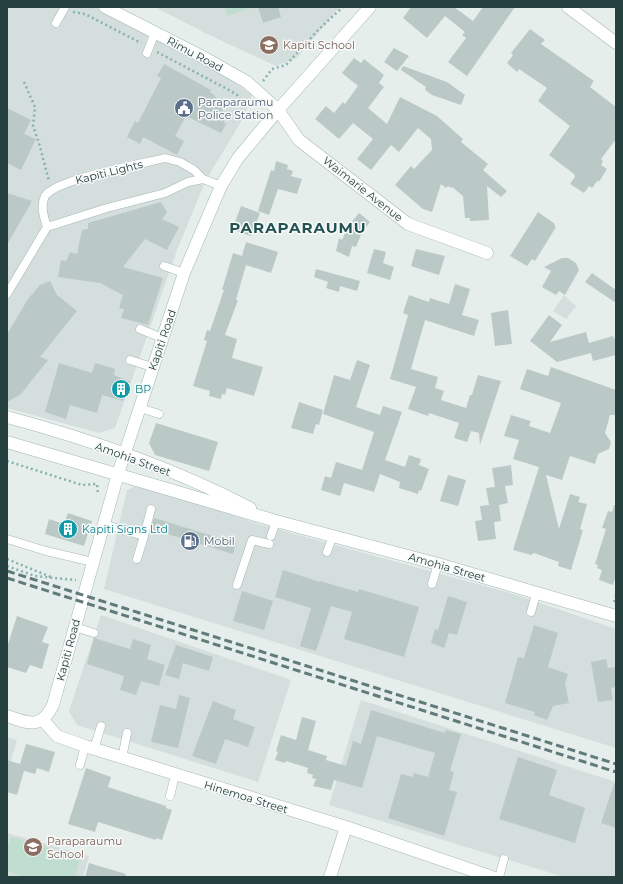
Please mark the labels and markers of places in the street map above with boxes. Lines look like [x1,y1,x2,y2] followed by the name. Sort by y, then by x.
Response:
[258,34,280,56] school or university icon: Kapiti School
[283,38,355,52] place label: Kapiti School
[198,95,274,122] place label: Paraparaumu Police Station
[173,97,195,119] public building icon: Paraparaumu Police Station
[110,378,132,400] building icon: BP
[135,382,151,396] place label: BP
[57,518,79,540] building icon: Kapiti Signs Ltd
[82,522,168,536] place label: Kapiti Signs Ltd
[179,530,201,552] fuel station icon: Mobil
[204,534,235,548] place label: Mobil
[47,834,123,861] place label: Paraparaumu School
[22,836,44,858] school or university icon: Paraparaumu School

